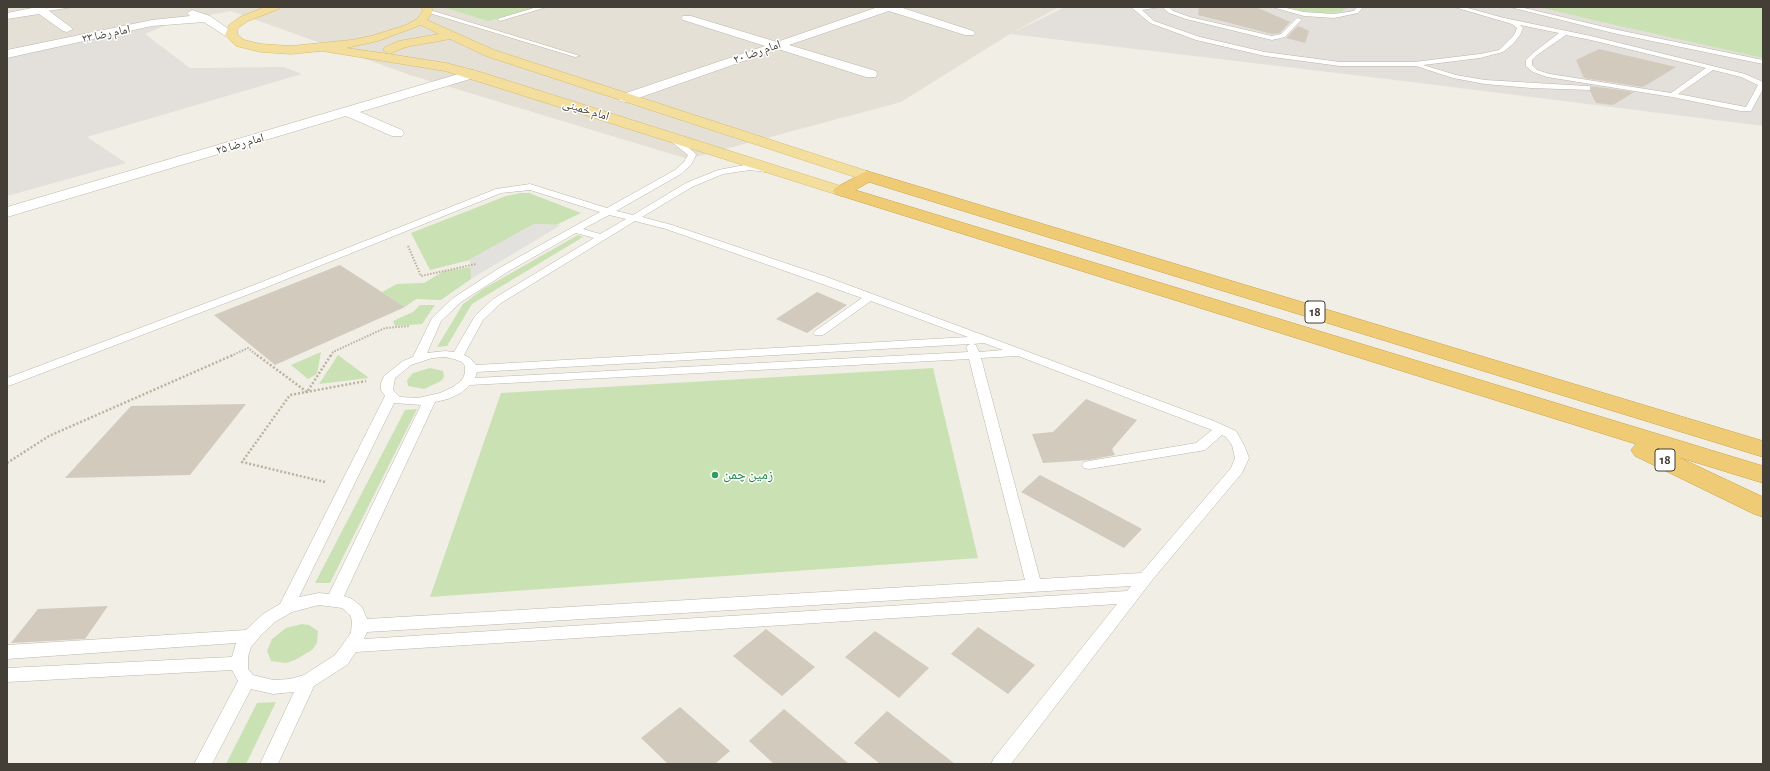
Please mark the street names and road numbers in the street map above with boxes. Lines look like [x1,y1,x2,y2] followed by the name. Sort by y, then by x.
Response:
[81,22,131,46] street label: امام رضا ۲۳
[731,37,783,67] street label: امام رضا ۲۰
[561,96,611,124] street label: امام خمینی
[214,130,266,158] street label: امام رضا ۲۵
[1305,301,1325,323] road number: 18
[1655,449,1675,471] road number: 18

